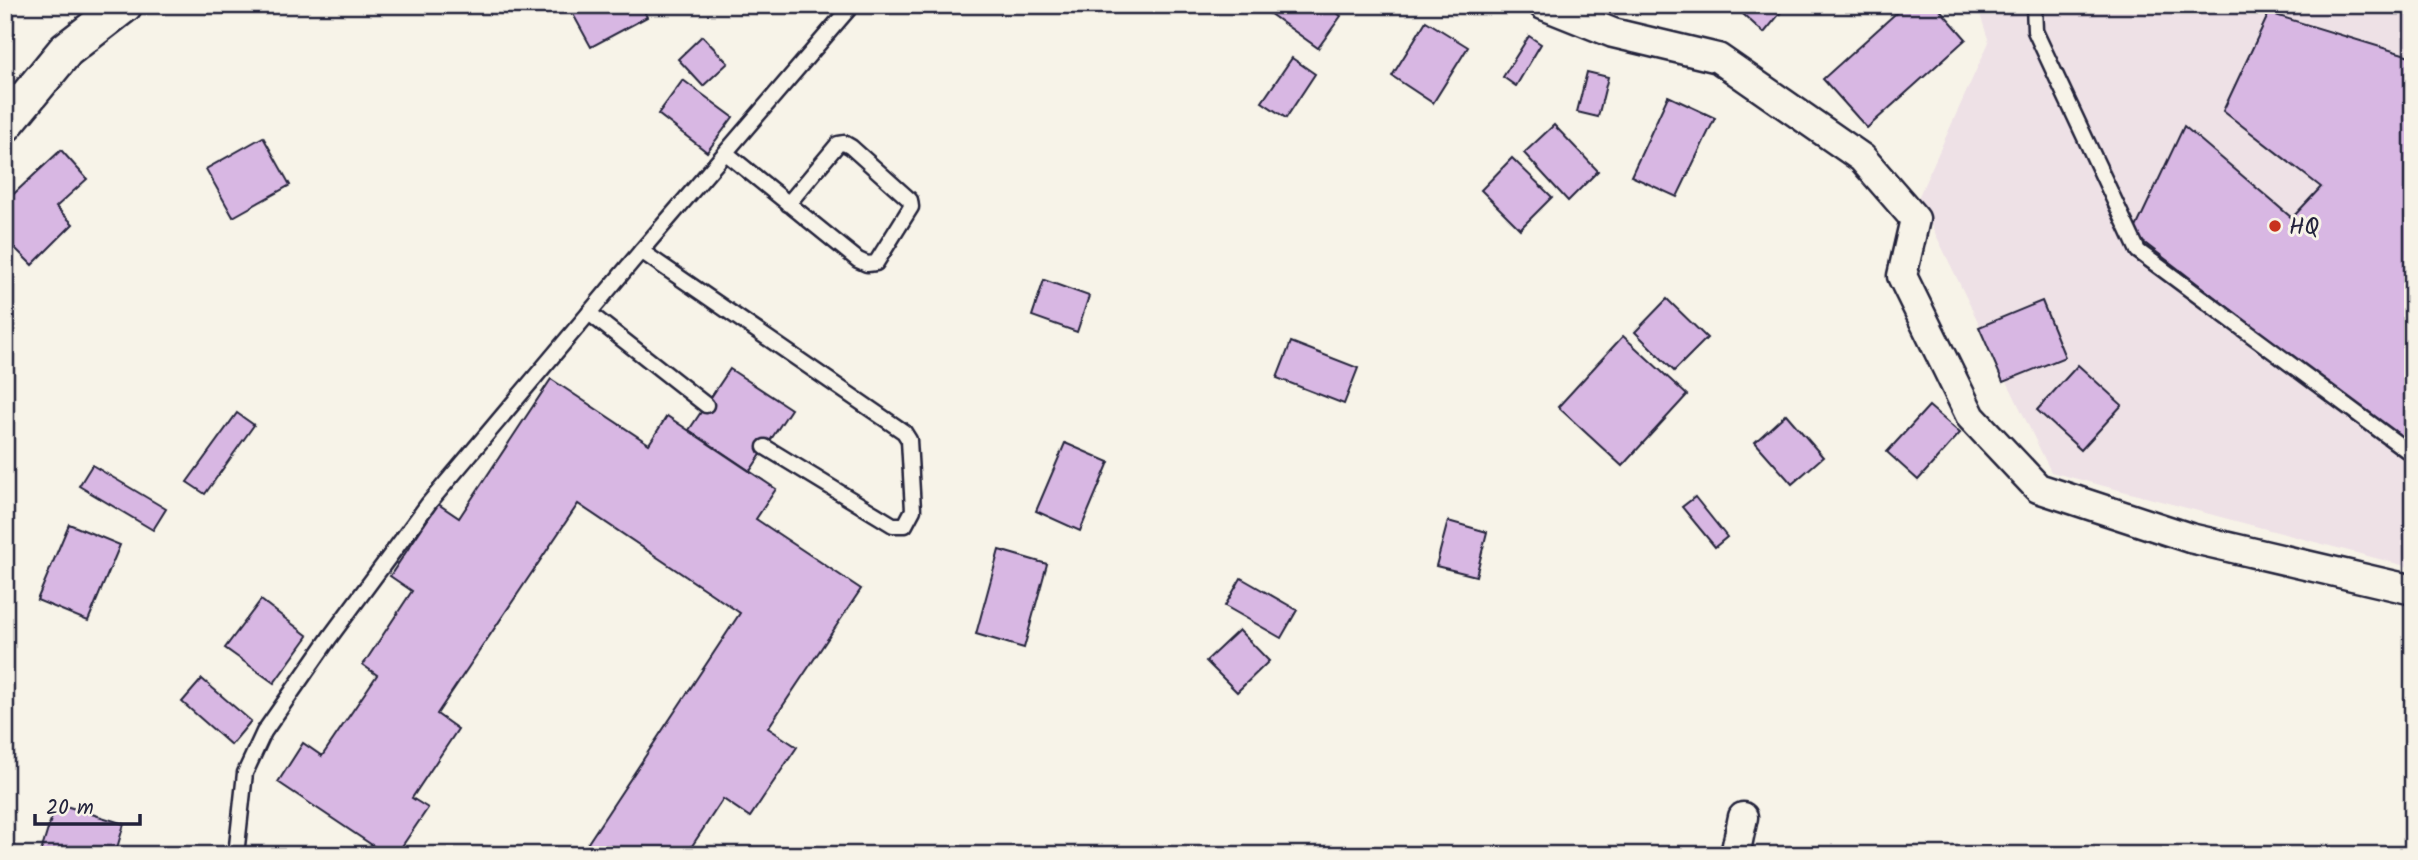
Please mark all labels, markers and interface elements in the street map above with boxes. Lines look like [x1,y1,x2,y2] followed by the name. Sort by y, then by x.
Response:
[2289,210,2319,246] place label: HQ
[2267,218,2283,234] marker: HQ
[35,783,140,827] scale bar
[46,792,94,825] text: 20 m

